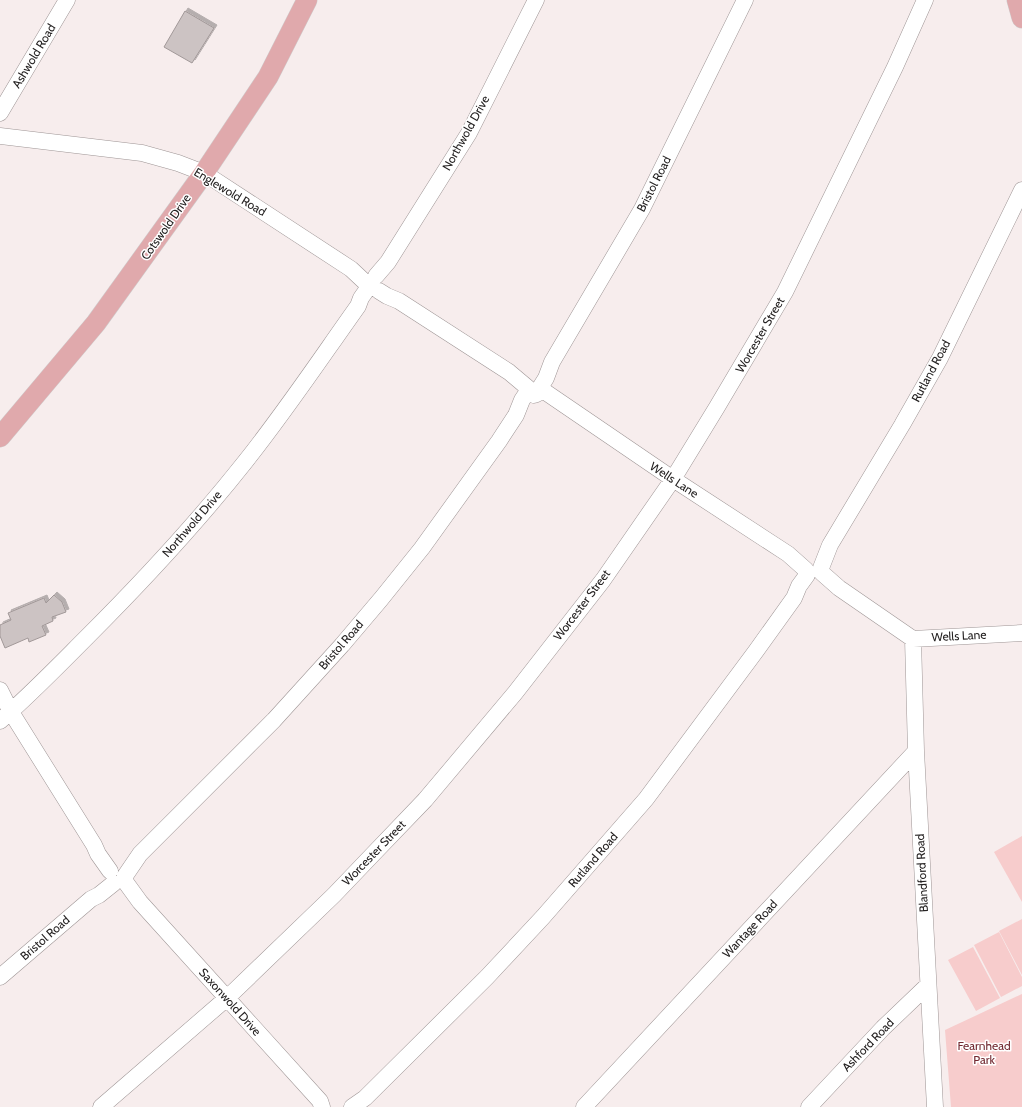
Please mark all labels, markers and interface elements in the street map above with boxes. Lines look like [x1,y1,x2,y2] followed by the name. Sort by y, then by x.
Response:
[9,21,59,91] street label: Ashwold Road
[439,93,492,173] street label: Northwold Drive
[633,153,674,214] street label: Bristol Road
[191,164,269,219] street label: Englewold Road
[137,191,194,263] street label: Cotswold Drive
[732,294,787,375] street label: Worcester Street
[908,337,953,404] street label: Rutland Road
[647,458,701,501] street label: Wells Lane
[159,487,225,560] street label: Northwold Drive
[550,566,613,643] street label: Worcester Street
[315,617,366,672] street label: Bristol Road
[931,627,987,644] street label: Wells Lane
[339,817,409,888] street label: Worcester Street
[565,829,621,890] street label: Rutland Road
[912,833,931,913] street label: Blandford Road
[719,897,780,961] street label: Wantage Road
[17,912,72,963] street label: Bristol Road
[196,965,265,1039] street label: Saxonwold Drive
[839,1015,897,1074] street label: Ashford Road
[957,1038,1011,1067] park label: Fearnhead Park

